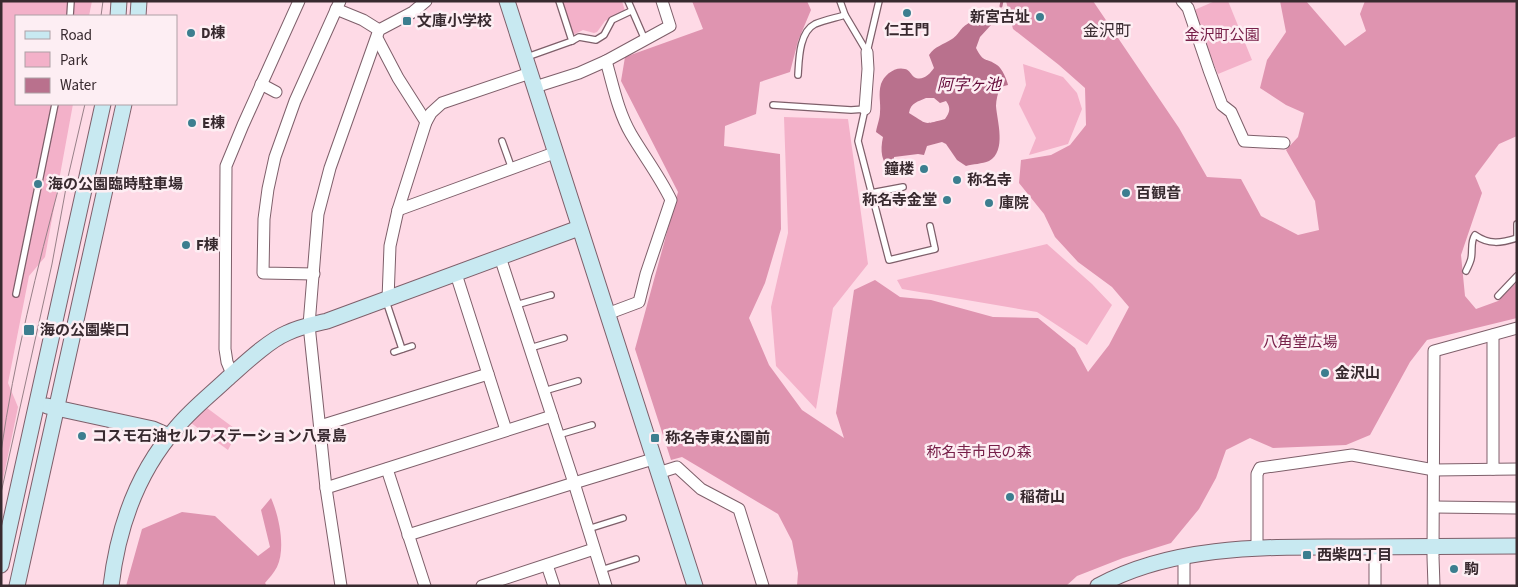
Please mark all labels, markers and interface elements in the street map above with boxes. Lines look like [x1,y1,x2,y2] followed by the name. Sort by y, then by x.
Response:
[901,7,913,19] marker: 仁王門
[970,7,1030,28] place label: 新宮古址
[417,11,492,32] place label: 文庫小学校
[1034,11,1046,23] marker: 新宮古址
[15,15,178,105] legend
[401,15,413,27] marker: 文庫小学校
[884,20,930,41] place label: 仁王門
[1083,20,1131,42] district label: 金沢町
[201,23,226,44] place label: D棟
[60,25,92,46] text: Road
[1184,25,1260,46] park label: 金沢町公園
[185,27,197,39] marker: D棟
[60,50,89,71] text: Park
[937,74,1003,96] water label: 阿字ヶ池
[60,75,97,96] text: Water
[202,113,225,134] place label: E棟
[186,117,198,129] marker: E棟
[884,159,914,180] place label: 鐘楼
[918,163,930,175] marker: 鐘楼
[967,170,1012,191] place label: 称名寺
[48,174,183,195] place label: 海の公園臨時駐車場
[951,174,963,186] marker: 称名寺
[32,178,44,190] marker: 海の公園臨時駐車場
[1136,183,1181,204] place label: 百観音
[1120,187,1132,199] marker: 百観音
[862,190,937,211] place label: 称名寺金堂
[999,193,1029,214] place label: 庫院
[941,194,953,206] marker: 称名寺金堂
[983,197,995,209] marker: 庫院
[196,235,219,256] place label: F棟
[180,239,192,251] marker: F棟
[40,320,130,341] place label: 海の公園柴口
[22,323,36,337] marker: 海の公園柴口
[1262,332,1338,353] park label: 八角堂広場
[1335,363,1380,384] place label: 金沢山
[1319,367,1331,379] marker: 金沢山
[92,426,347,447] place label: コスモ石油セルフステーション八景島
[665,428,770,449] place label: 称名寺東公園前
[76,430,88,442] marker: コスモ石油セルフステーション八景島
[649,432,661,444] marker: 称名寺東公園前
[926,442,1032,463] park label: 称名寺市民の森
[1020,487,1065,508] place label: 稲荷山
[1004,491,1016,503] marker: 稲荷山
[1317,545,1392,566] place label: 西柴四丁目
[1301,549,1313,561] marker: 西柴四丁目
[1464,559,1479,580] place label: 駒
[1448,563,1460,575] marker: 駒

